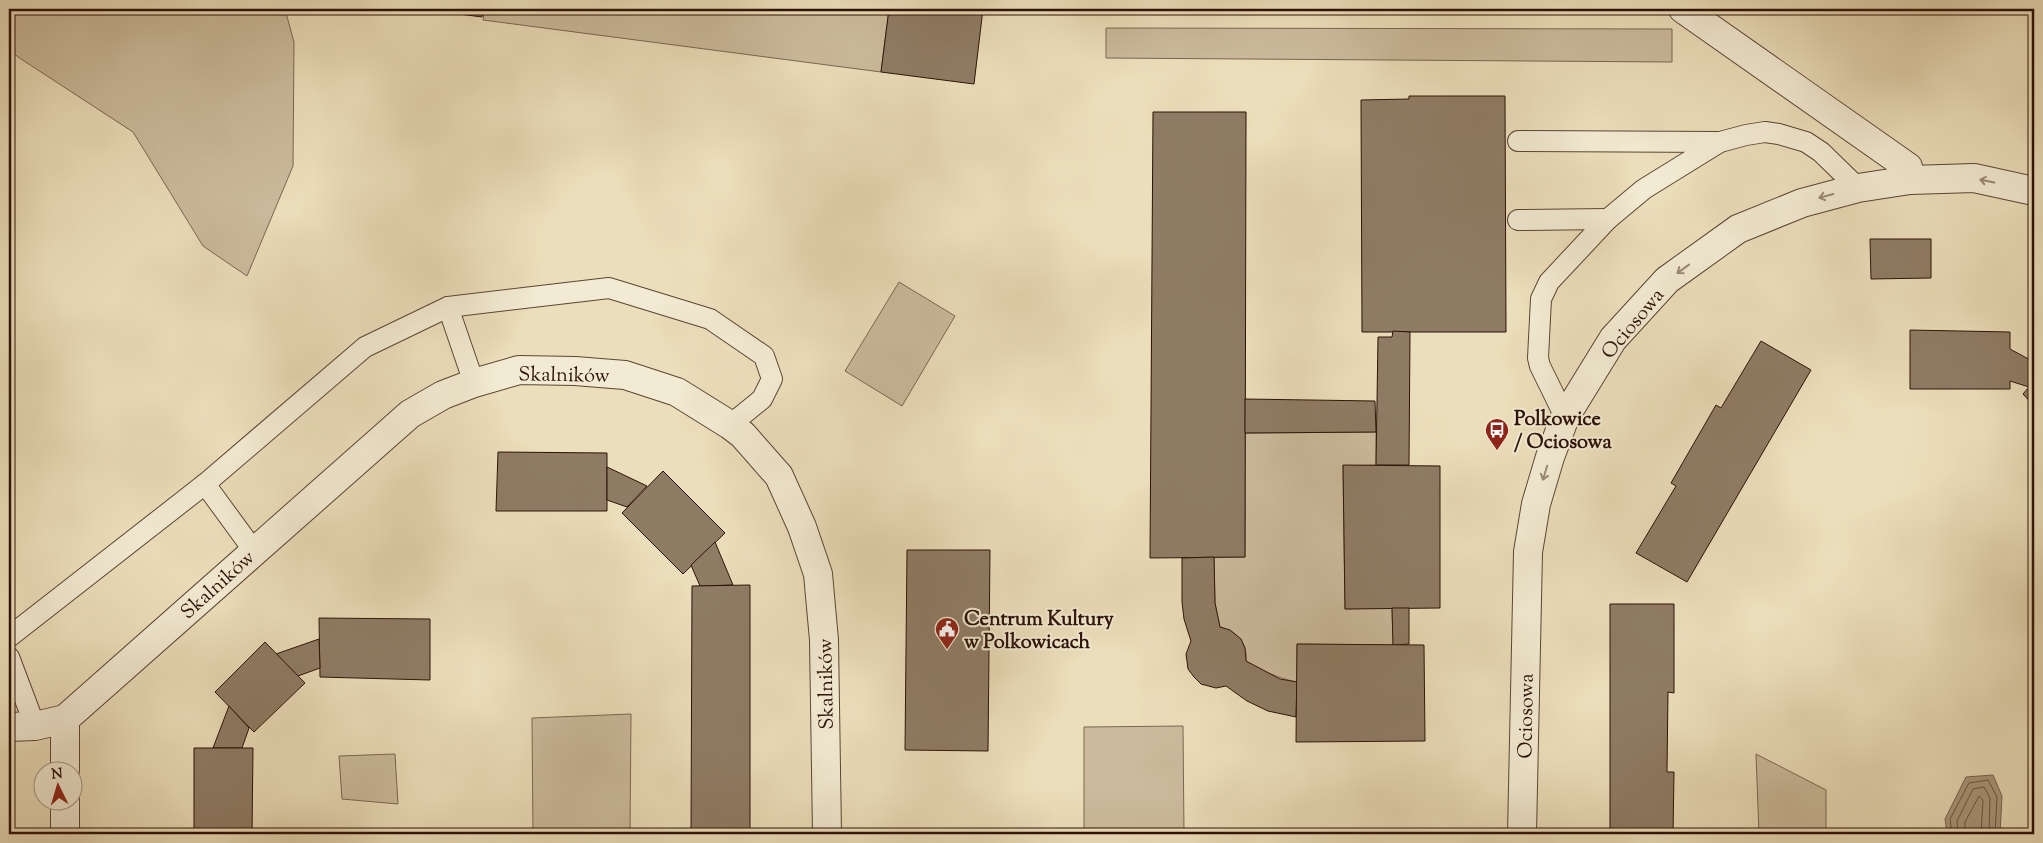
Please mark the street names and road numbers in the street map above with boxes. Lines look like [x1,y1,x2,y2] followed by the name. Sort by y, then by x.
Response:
[1595,283,1672,366] street label: Ociosowa
[518,361,610,392] street label: Skalników
[175,545,262,627] street label: Skalników
[812,638,843,730] street label: Skalników
[1512,673,1543,759] street label: Ociosowa

